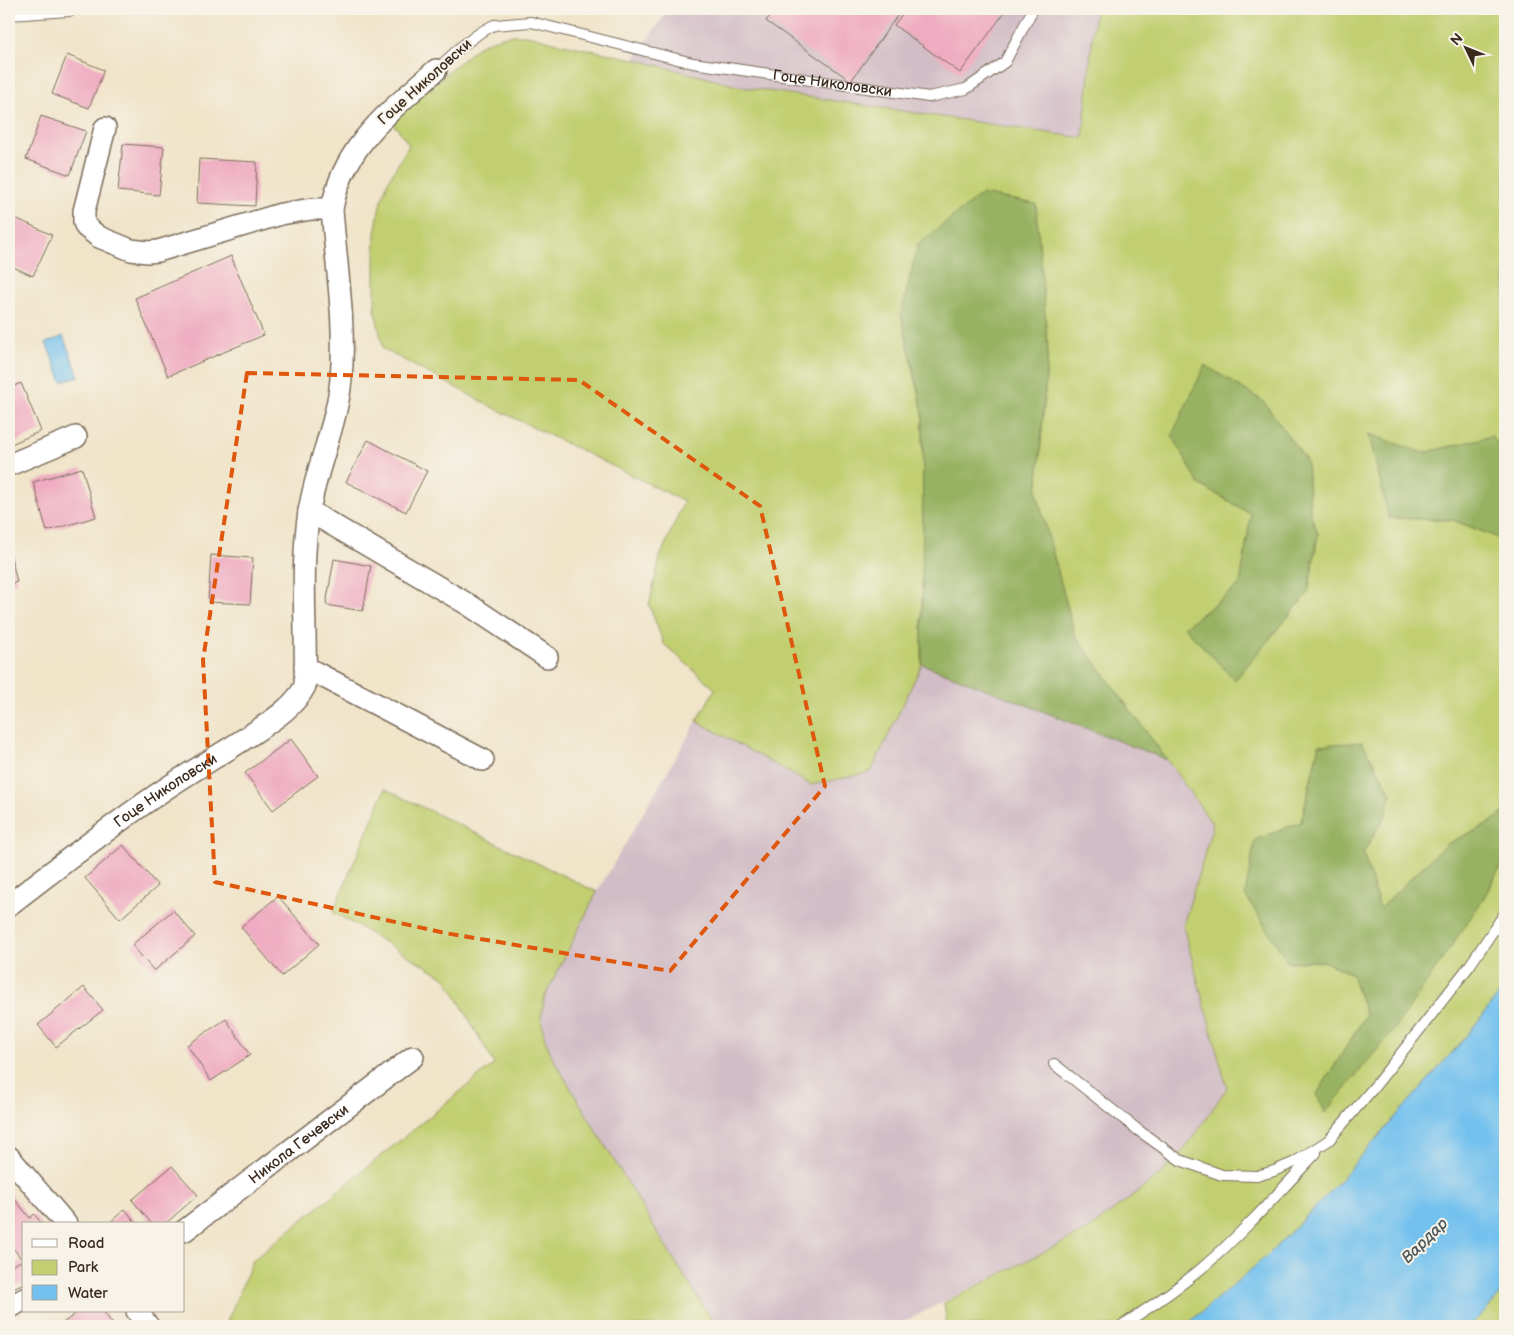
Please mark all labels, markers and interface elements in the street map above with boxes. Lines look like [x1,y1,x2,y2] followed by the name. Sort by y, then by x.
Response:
[1442,22,1492,72] north arrow
[1447,30,1467,49] text: N
[374,35,476,129] street label: Гоце Николовски
[772,65,893,101] street label: Гоце Николовски
[110,749,220,832] street label: Гоце Николовски
[245,1100,352,1188] street label: Никола Гечевски
[1398,1214,1452,1268] water label: Вардар
[22,1222,185,1312] legend
[68,1234,104,1253] text: Road
[68,1258,99,1277] text: Park
[68,1284,108,1303] text: Water

